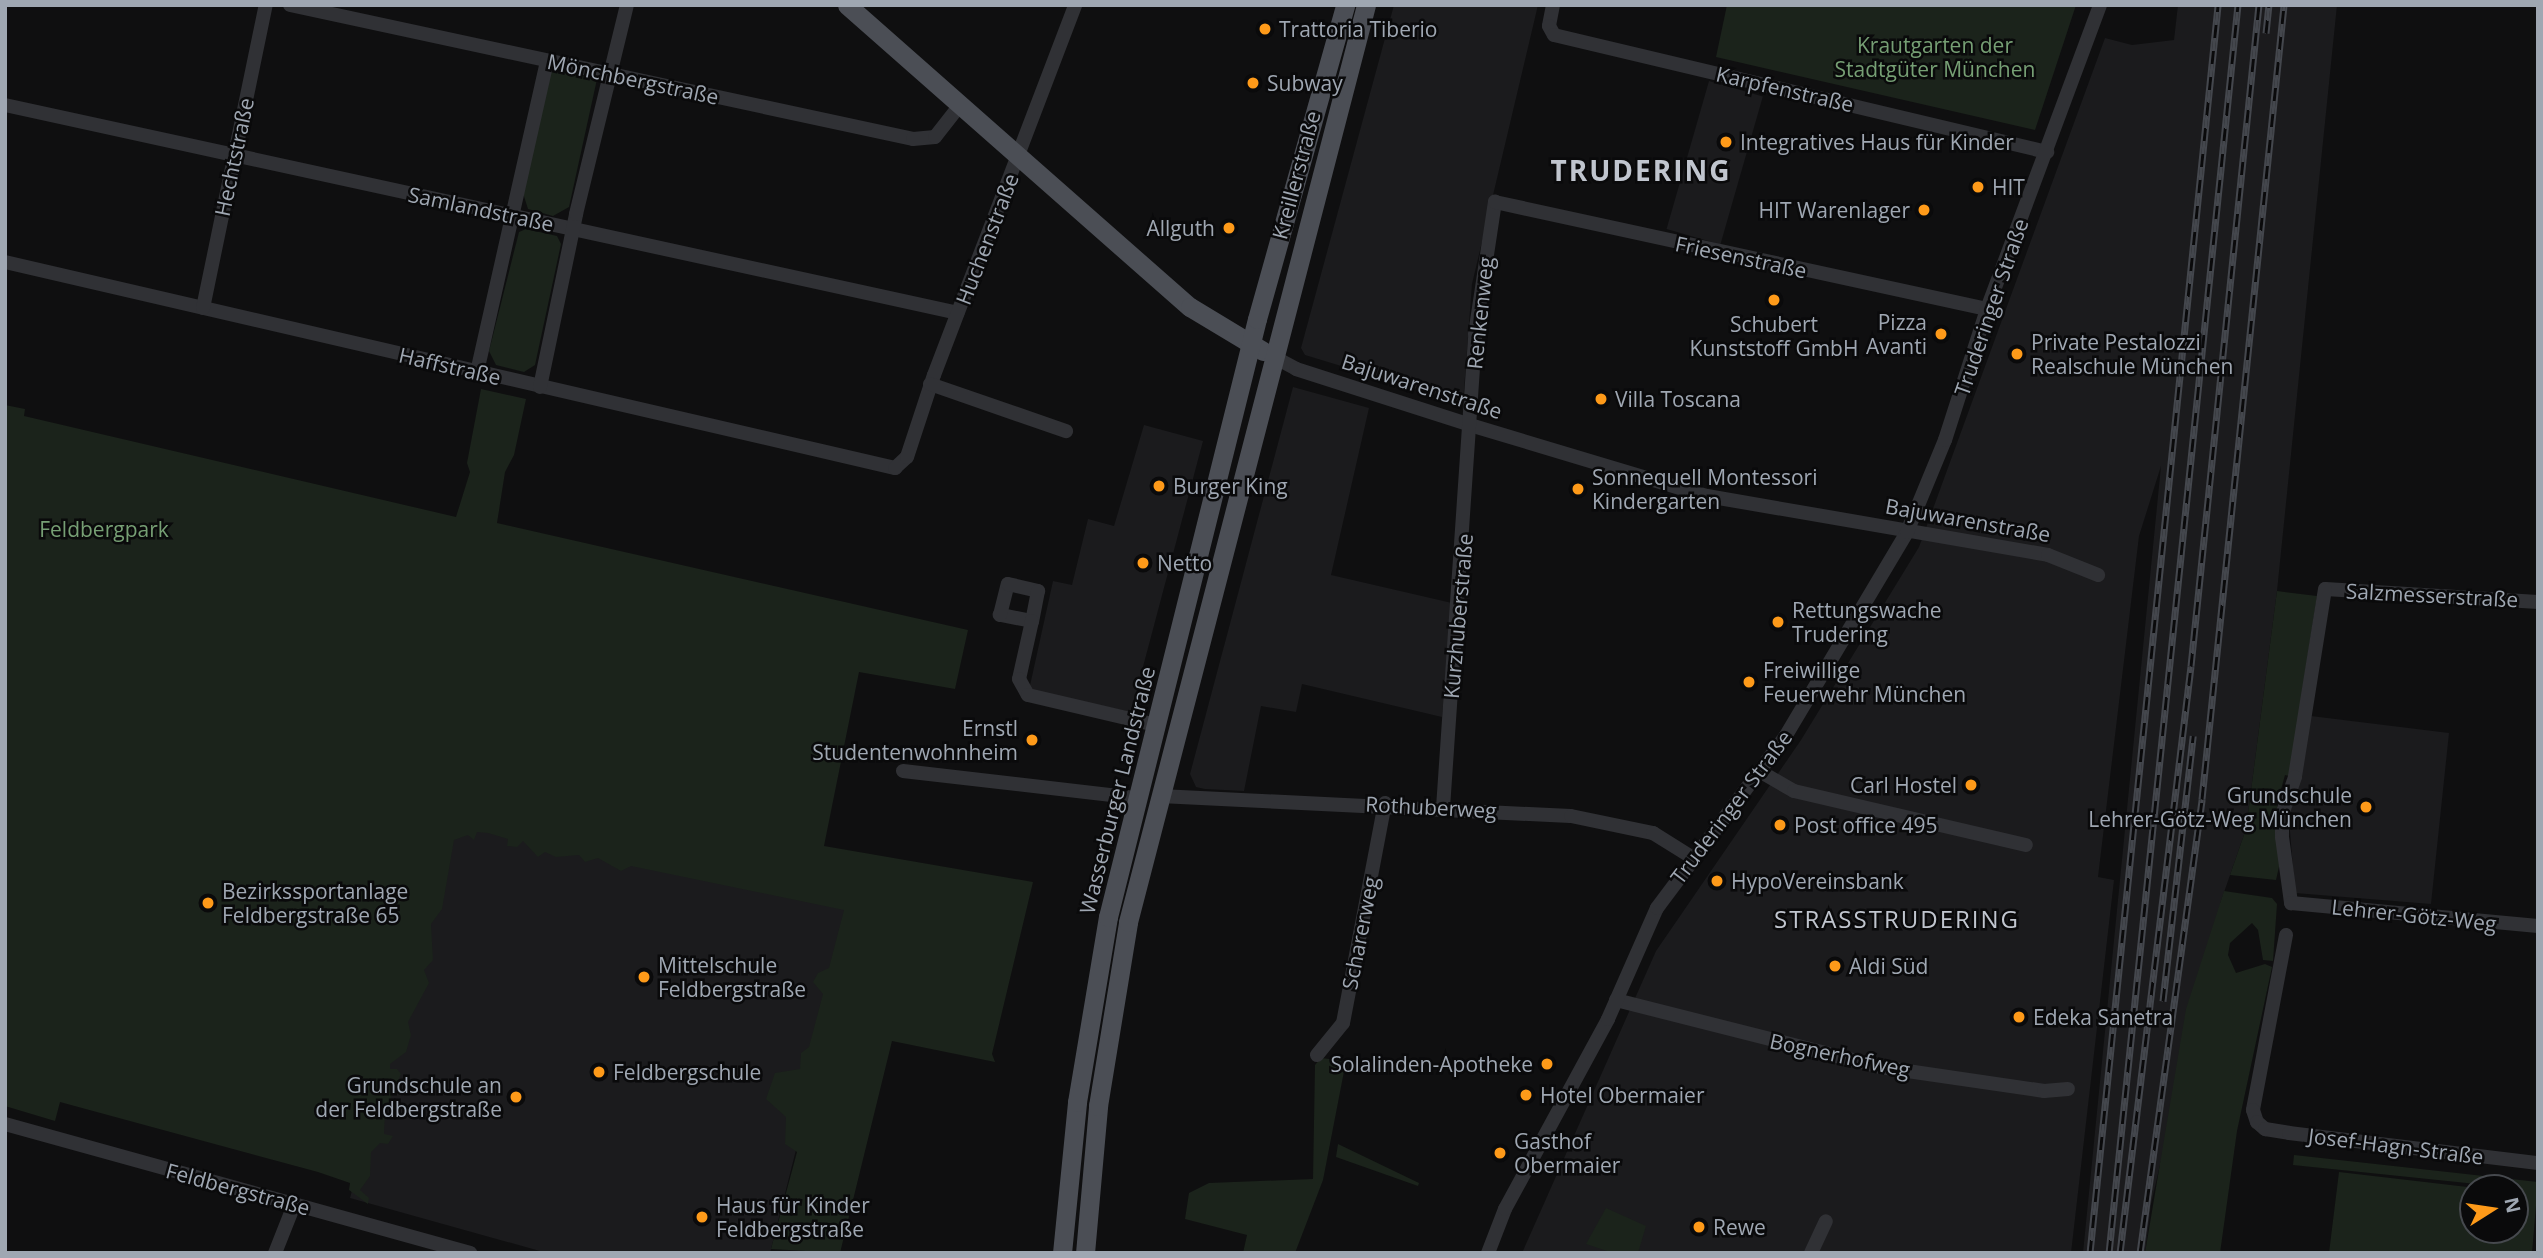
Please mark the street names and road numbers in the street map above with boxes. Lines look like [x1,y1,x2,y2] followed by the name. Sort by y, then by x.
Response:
[545,49,721,109] street label: Mönchbergstraße
[1714,61,1856,117] street label: Karpfenstraße
[209,96,259,218] street label: Hechtstraße
[1267,108,1325,242] street label: Kreillerstraße
[950,170,1024,308] street label: Huchenstraße
[406,181,556,237] street label: Samlandstraße
[1949,215,2033,399] street label: Truderinger Straße
[1673,231,1809,283] street label: Friesenstraße
[1462,256,1498,370] street label: Renkenweg
[397,342,503,390] street label: Haffstraße
[1339,348,1505,424] street label: Bajuwarenstraße
[1883,493,2053,547] street label: Bajuwarenstraße
[1438,532,1478,700] street label: Kurzhuberstraße
[2345,578,2519,612] street label: Salzmesserstraße
[1074,664,1160,916] street label: Wasserburger Landstraße
[1665,725,1797,889] street label: Truderinger Straße
[1365,791,1497,823] street label: Rothuberweg
[1337,874,1383,992] street label: Scharerweg
[2330,894,2498,936] street label: Lehrer-Götz-Weg
[1767,1028,1913,1082] street label: Bognerhofweg
[2307,1123,2485,1169] street label: Josef-Hagn-Straße
[163,1158,313,1220] street label: Feldbergstraße

